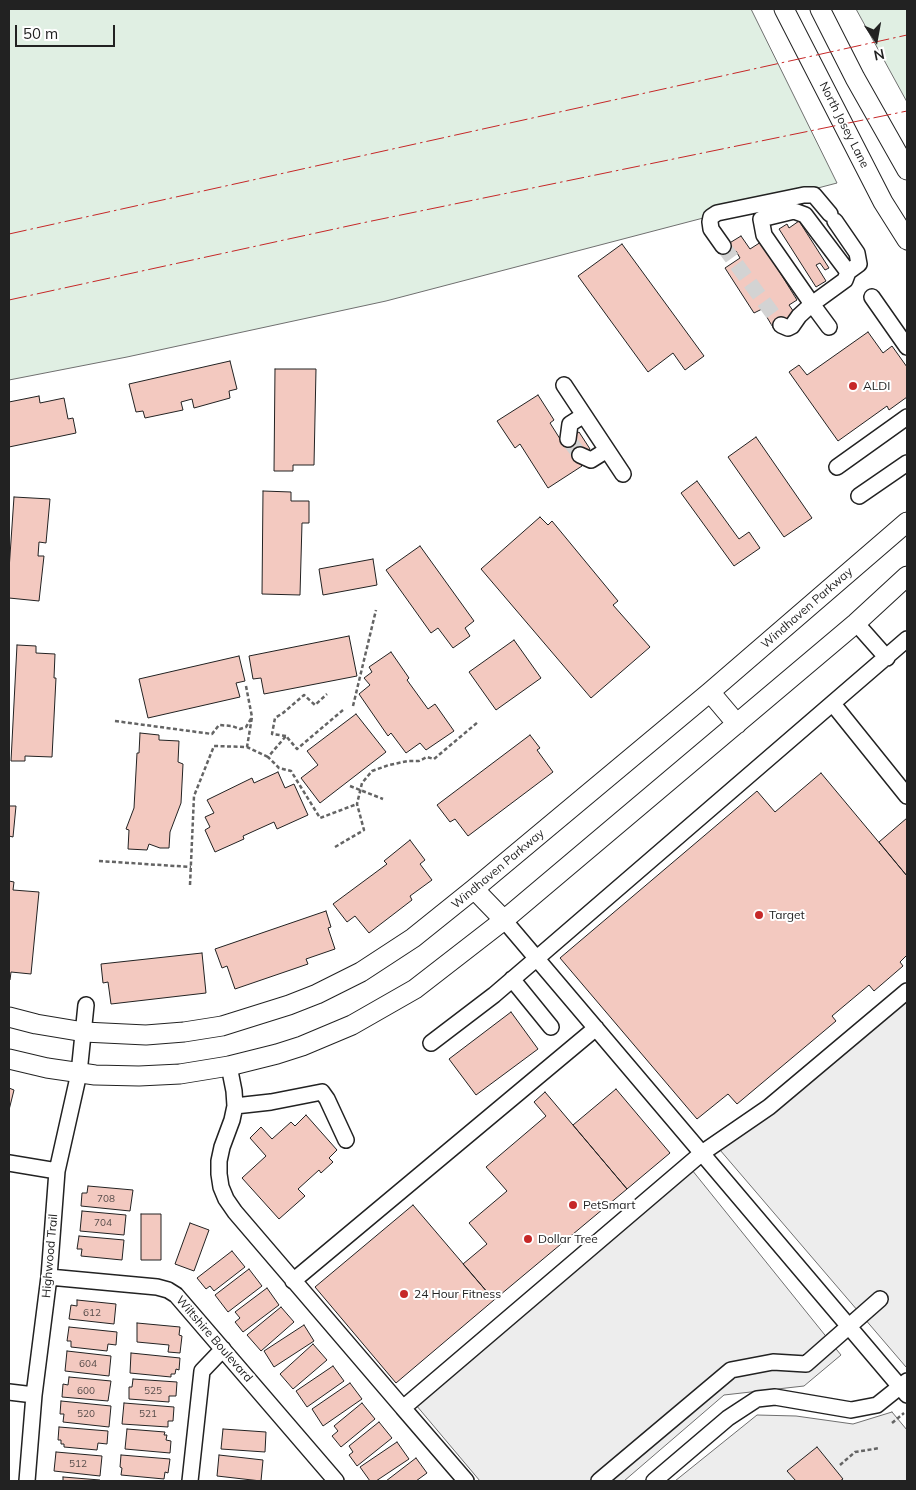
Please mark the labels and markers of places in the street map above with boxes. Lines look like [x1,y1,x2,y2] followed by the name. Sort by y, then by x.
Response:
[863,379,890,393] place label: ALDI
[847,380,859,392] marker: ALDI
[769,908,805,922] place label: Target
[753,909,765,921] marker: Target
[583,1198,635,1212] place label: PetSmart
[567,1199,579,1211] marker: PetSmart
[538,1232,598,1246] place label: Dollar Tree
[522,1233,534,1245] marker: Dollar Tree
[414,1287,501,1301] place label: 24 Hour Fitness
[398,1288,410,1300] marker: 24 Hour Fitness

